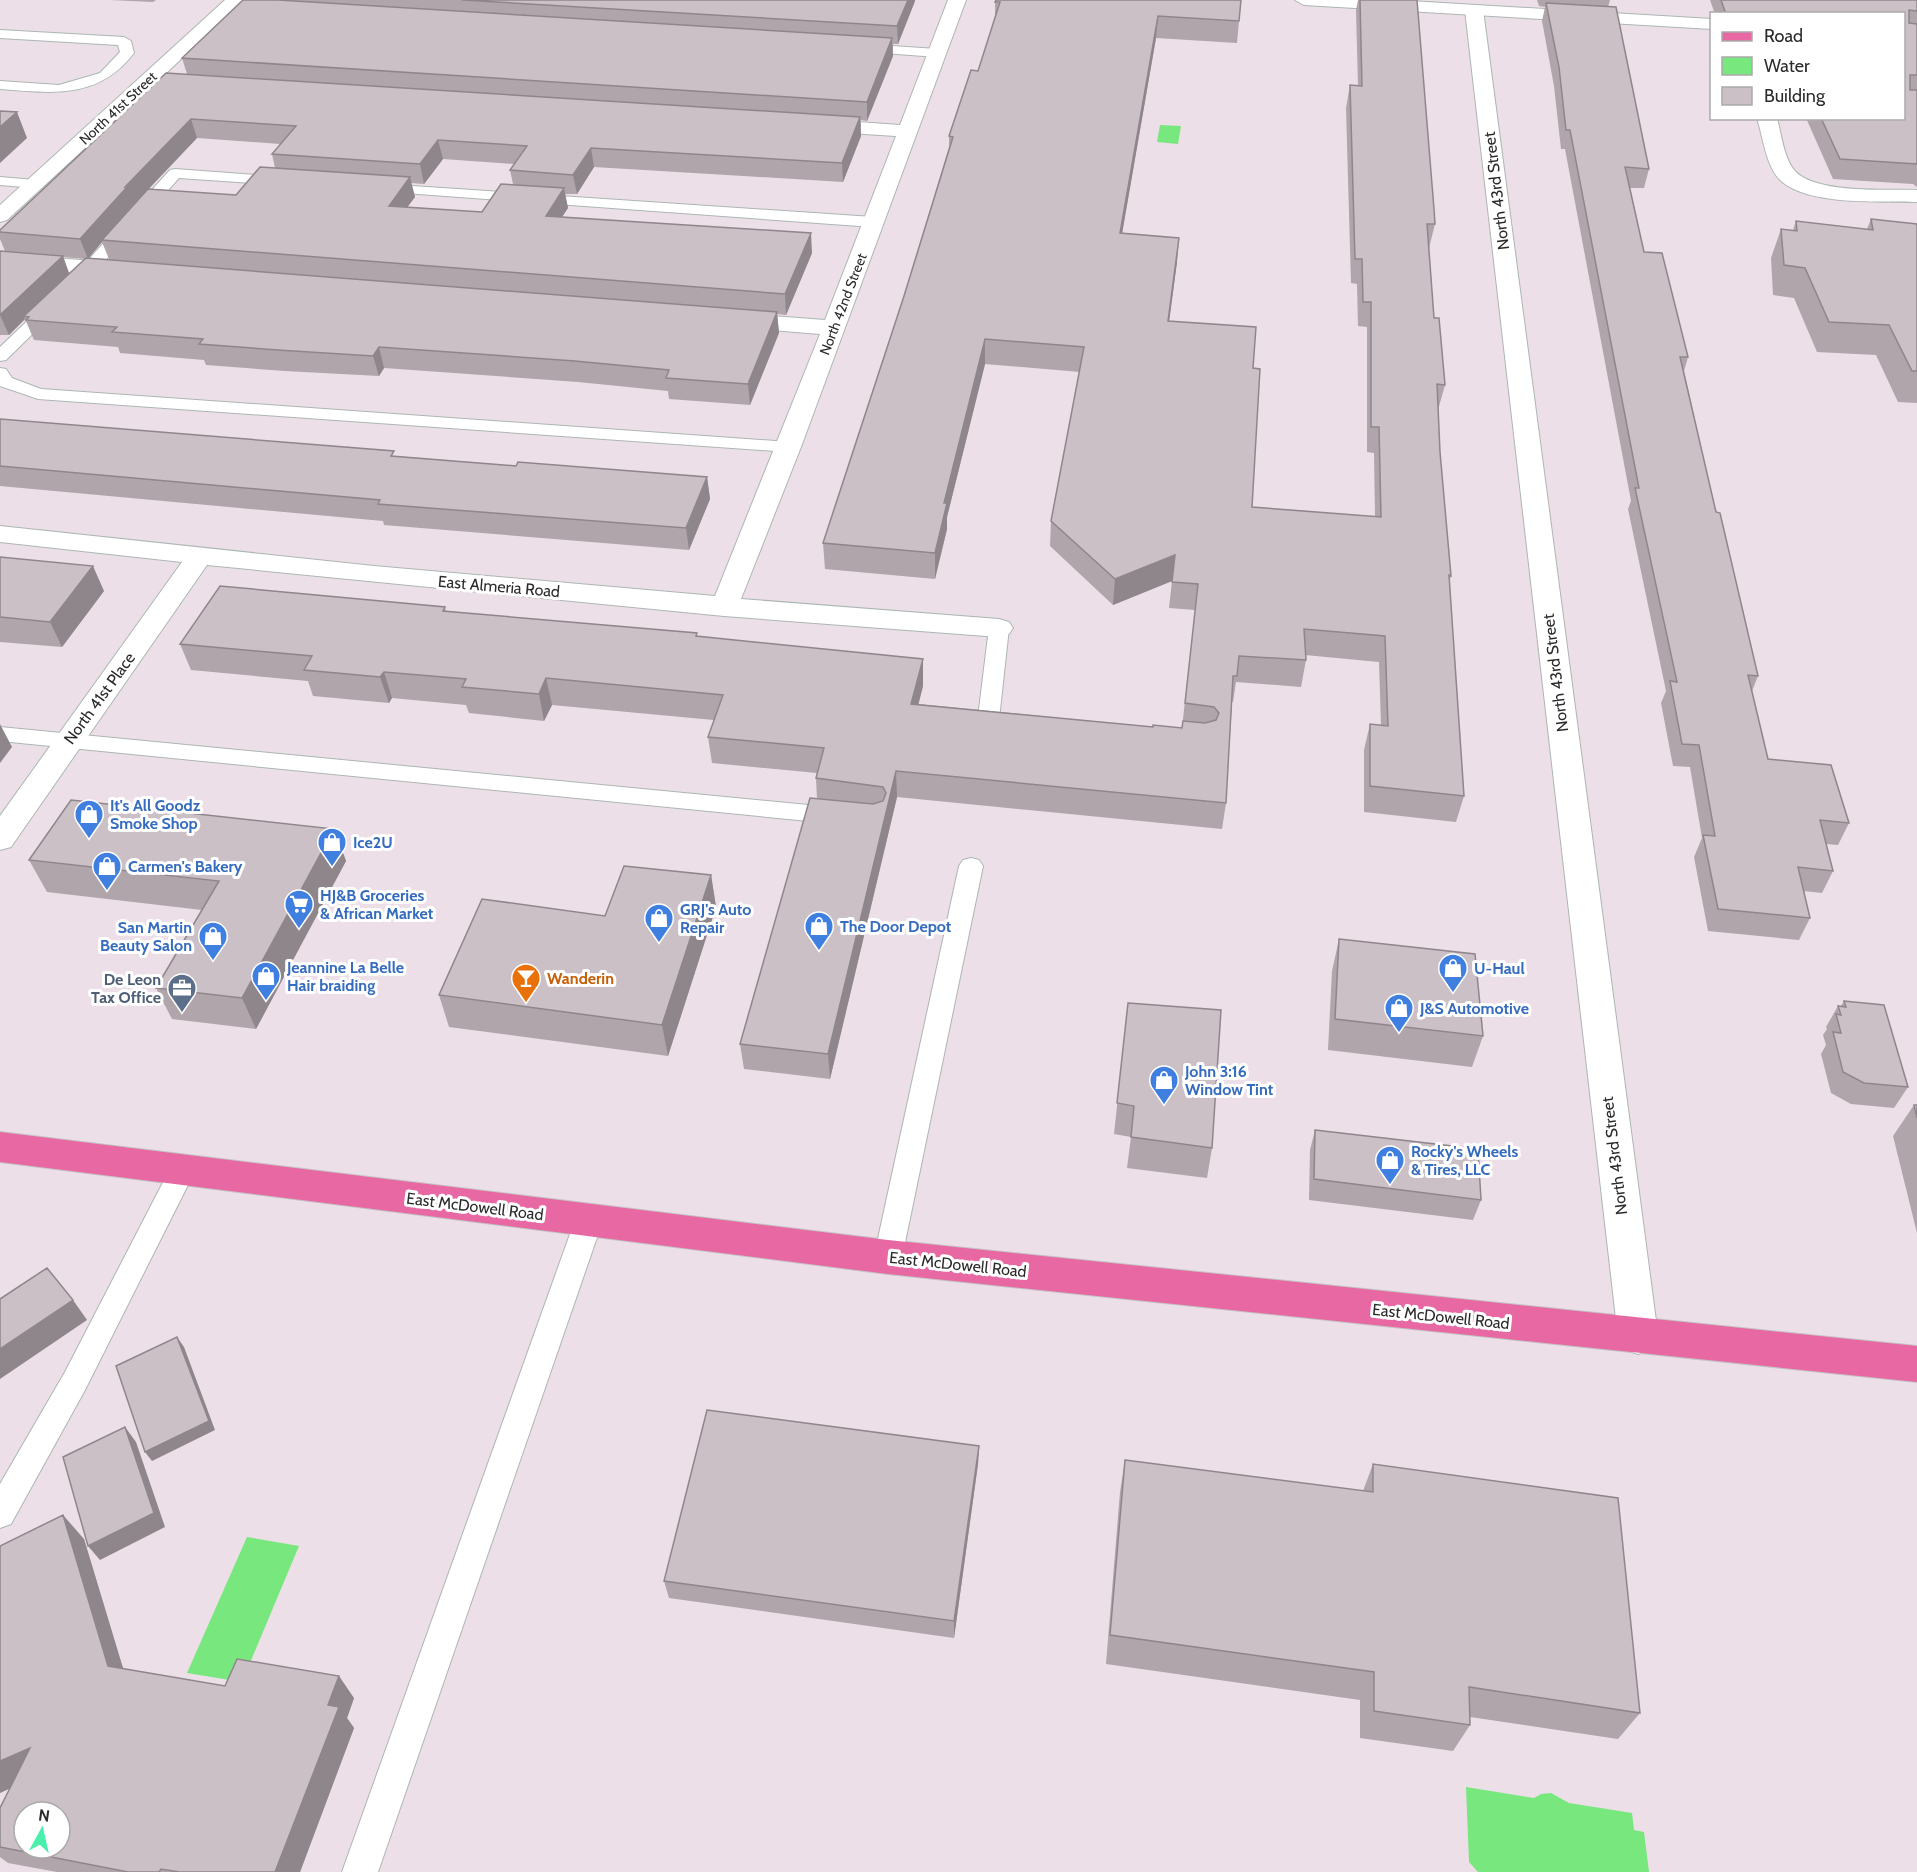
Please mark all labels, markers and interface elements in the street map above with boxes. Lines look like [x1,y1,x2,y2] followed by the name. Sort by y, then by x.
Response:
[1710,12,1905,120] legend
[1764,25,1803,47] text: Road
[1764,55,1810,77] text: Water
[75,67,161,149] street label: North 41st Street
[1764,85,1826,107] text: Building
[1480,130,1513,251] street label: North 43rd Street
[815,250,871,357] street label: North 42nd Street
[437,572,561,601] street label: East Almeria Road
[1539,612,1572,733] street label: North 43rd Street
[60,649,139,748] street label: North 41st Place
[110,796,201,833] place label: It's All Goodz Smoke Shop
[73,798,105,840] shop icon: It's All Goodz Smoke Shop
[316,826,348,868] shop icon: Ice2U
[353,833,393,852] place label: Ice2U
[91,850,123,892] shop icon: Carmen's Bakery
[128,857,243,876] place label: Carmen's Bakery
[320,886,434,923] place label: HJ&B Groceries & African Market
[283,888,315,930] supermarket icon: HJ&B Groceries & African Market
[680,900,752,937] place label: GRJ's Auto Repair
[643,902,675,944] shop icon: GRJ's Auto Repair
[803,910,835,952] shop icon: The Door Depot
[840,917,952,936] place label: The Door Depot
[100,918,192,955] place label: San Martin Beauty Salon
[197,920,229,962] shop icon: San Martin Beauty Salon
[1437,952,1469,994] shop icon: U-Haul
[286,958,404,995] place label: Jeannine La Belle Hair braiding
[1474,959,1525,978] place label: U-Haul
[250,960,282,1002] shop icon: Jeannine La Belle Hair braiding
[510,962,542,1004] bar icon: Wanderin
[547,969,614,988] place label: Wanderin
[91,970,161,1007] place label: De Leon Tax Office
[166,972,198,1014] office icon: De Leon Tax Office
[1383,992,1415,1034] shop icon: J&S Automotive
[1419,999,1529,1018] place label: J&S Automotive
[1184,1062,1274,1099] place label: John 3:16 Window Tint
[1148,1064,1180,1106] shop icon: John 3:16 Window Tint
[1598,1095,1631,1216] street label: North 43rd Street
[1411,1142,1519,1179] place label: Rocky's Wheels & Tires, LLC
[1374,1144,1406,1186] shop icon: Rocky's Wheels & Tires, LLC
[405,1189,545,1224] street label: East McDowell Road
[888,1248,1028,1281] street label: East McDowell Road
[1371,1300,1511,1333] street label: East McDowell Road
[12,1800,72,1860] north arrow
[37,1805,51,1826] text: N

